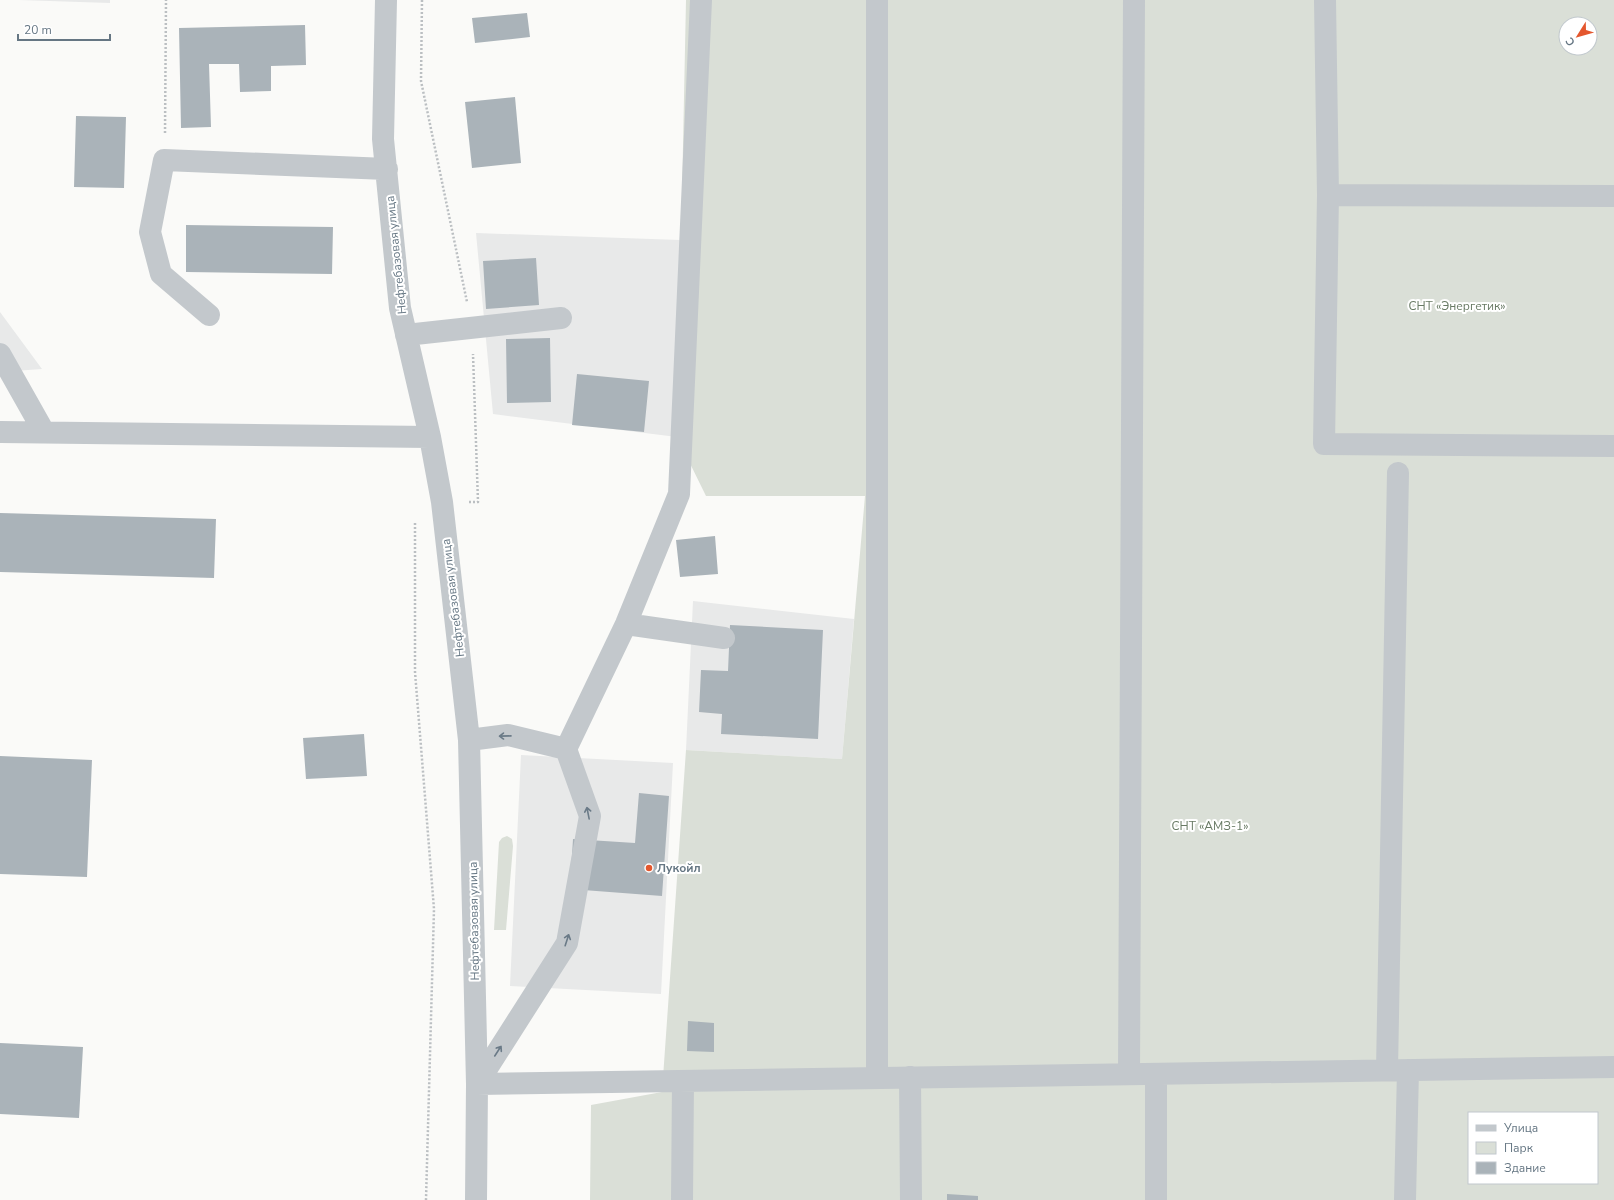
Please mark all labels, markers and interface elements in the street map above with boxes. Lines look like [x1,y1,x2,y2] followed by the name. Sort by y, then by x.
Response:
[18,16,110,42] scale bar
[1558,16,1598,56] north arrow
[24,22,52,38] text: 20 m
[1562,34,1579,49] text: С
[382,195,410,315] street label: Нефтебазовая улица
[1408,298,1506,314] park label: СНТ «Энергетик»
[438,538,468,658] street label: Нефтебазовая улица
[499,732,512,740] one-way arrow
[584,807,592,820] one-way arrow
[1171,818,1249,834] park label: СНТ «АМЗ-1»
[657,860,701,876] place label: Лукойл
[465,861,483,981] street label: Нефтебазовая улица
[644,863,654,873] marker: Лукойл
[563,935,571,947] one-way arrow
[494,1046,502,1057] one-way arrow
[1468,1112,1598,1184] legend
[1503,1120,1538,1136] text: Улица
[1504,1140,1534,1156] text: Парк
[1504,1160,1546,1176] text: Здание

